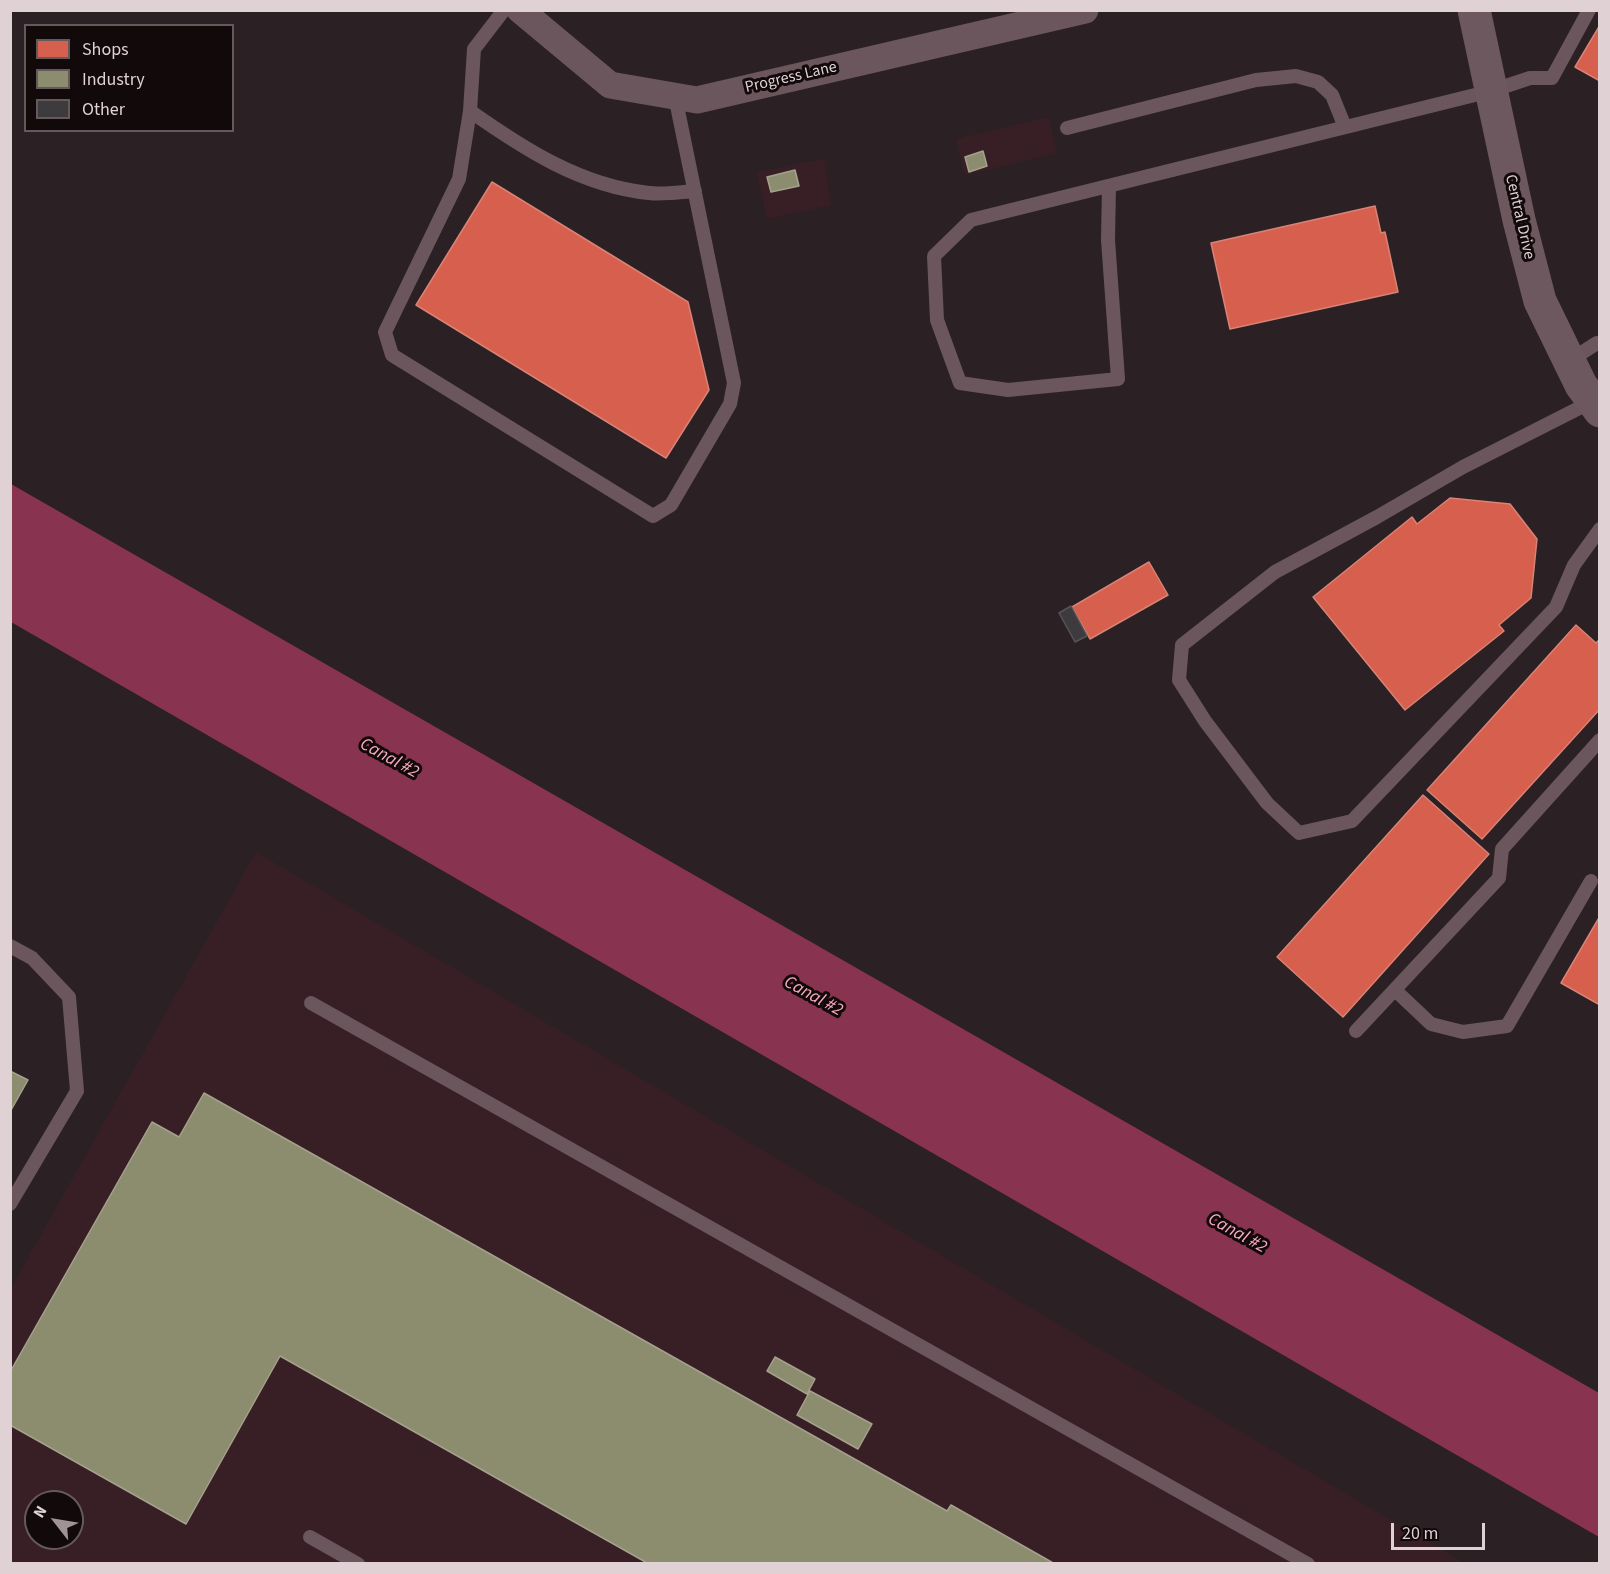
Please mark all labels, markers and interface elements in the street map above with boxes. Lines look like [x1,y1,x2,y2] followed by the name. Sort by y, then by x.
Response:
[24,24,234,132] legend
[82,37,129,62] text: Shops
[743,58,839,98] street label: Progress Lane
[82,67,145,92] text: Industry
[82,97,125,122] text: Other
[1500,173,1538,261] street label: Central Drive
[356,734,422,784] water label: Canal #2
[780,972,846,1022] water label: Canal #2
[1204,1209,1270,1259] water label: Canal #2
[24,1490,84,1550] north arrow
[28,1502,52,1522] text: N
[1394,1511,1488,1549] scale bar
[1402,1521,1438,1546] text: 20 m

